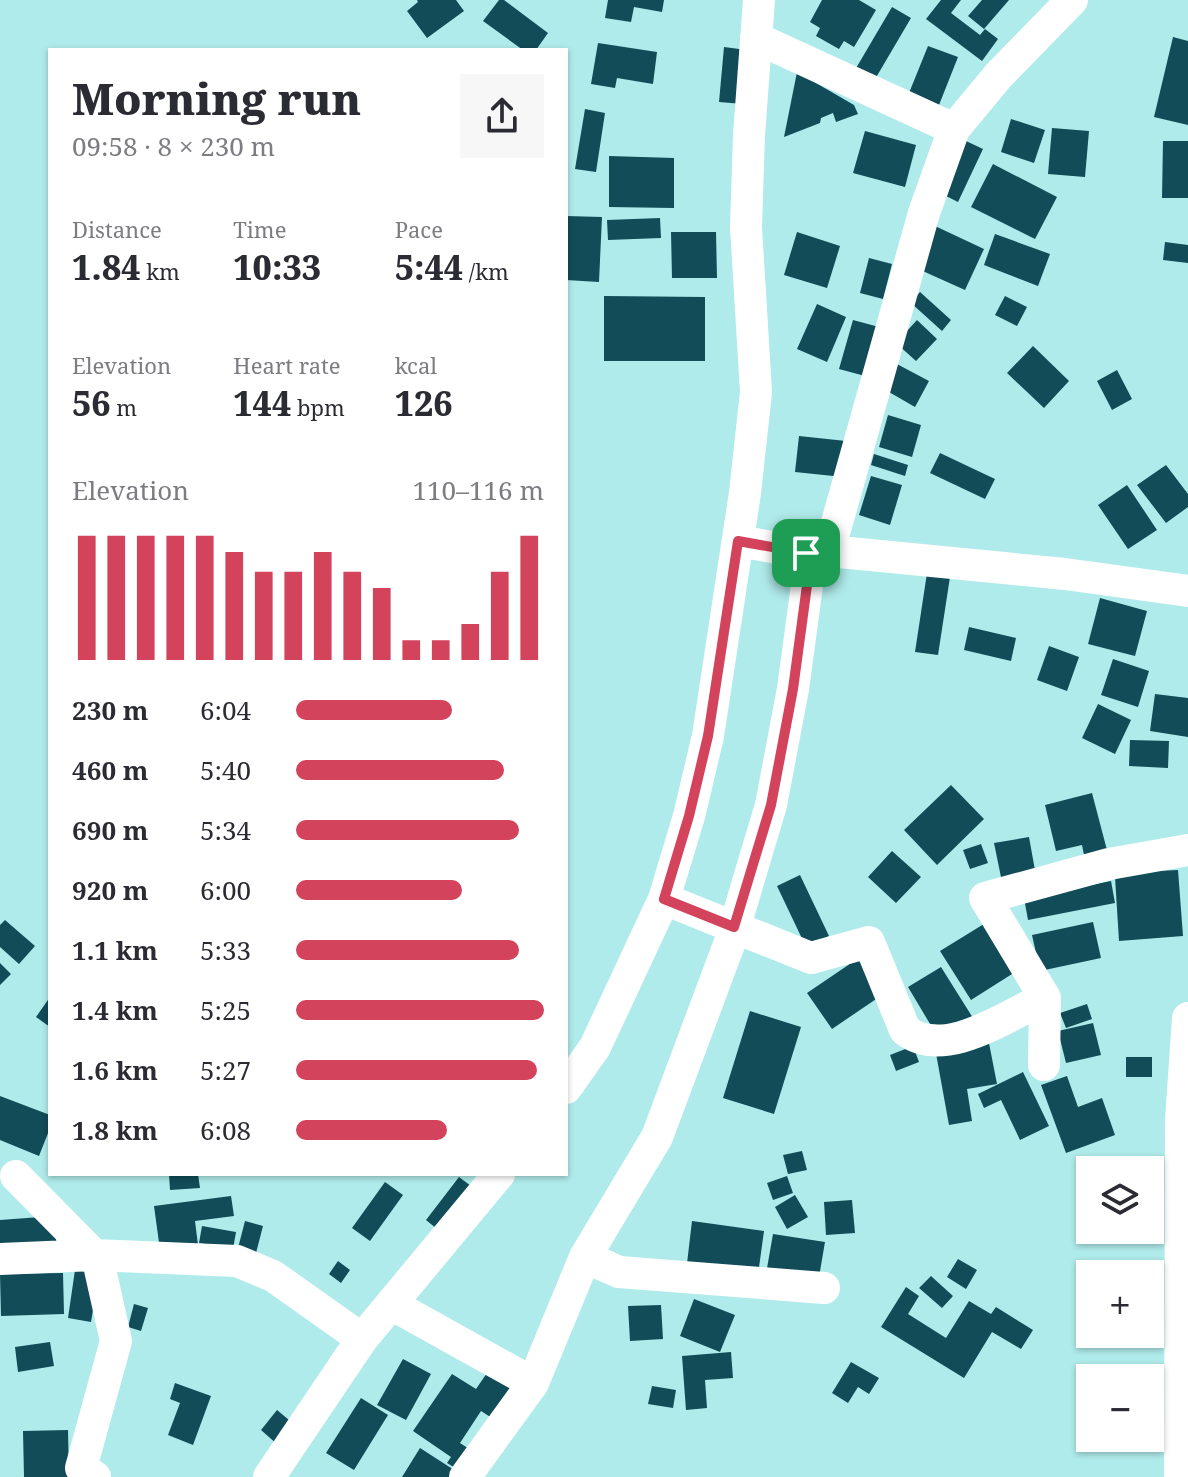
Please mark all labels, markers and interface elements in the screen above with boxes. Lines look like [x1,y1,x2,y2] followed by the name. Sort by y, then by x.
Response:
[72,68,361,128] text: Morning run
[460,74,544,158] button: share
[72,128,275,164] text: 09:58 · 8 × 230 m
[72,214,162,244] text: Distance
[233,214,286,244] text: Time
[395,214,443,244] text: Pace
[72,244,140,290] text: 1.84
[233,244,321,290] text: 10:33
[395,244,463,290] text: 5:44
[140,256,180,286] text: km
[463,256,509,286] text: /km
[72,350,171,380] text: Elevation
[233,350,341,380] text: Heart rate
[395,350,437,380] text: kcal
[72,380,111,426] text: 56
[233,380,291,426] text: 144
[395,380,453,426] text: 126
[111,392,137,422] text: m
[291,392,345,422] text: bpm
[72,472,189,508] text: Elevation
[412,472,544,508] text: 110–116 m
[772,519,840,587] pin
[784,531,828,575] icon: arrive
[72,692,148,728] text: 230 m
[200,692,251,728] text: 6:04
[72,752,148,788] text: 460 m
[200,752,251,788] text: 5:40
[72,812,148,848] text: 690 m
[200,812,251,848] text: 5:34
[72,872,148,908] text: 920 m
[200,872,251,908] text: 6:00
[72,932,158,968] text: 1.1 km
[200,932,251,968] text: 5:33
[72,992,158,1028] text: 1.4 km
[200,992,251,1028] text: 5:25
[72,1052,158,1088] text: 1.6 km
[200,1052,251,1088] text: 5:27
[72,1112,158,1148] text: 1.8 km
[200,1112,251,1148] text: 6:08
[1076,1156,1164,1452] map controls
[1076,1156,1164,1244] button: layers
[1076,1260,1164,1348] button: +
[1076,1364,1164,1452] button: −

